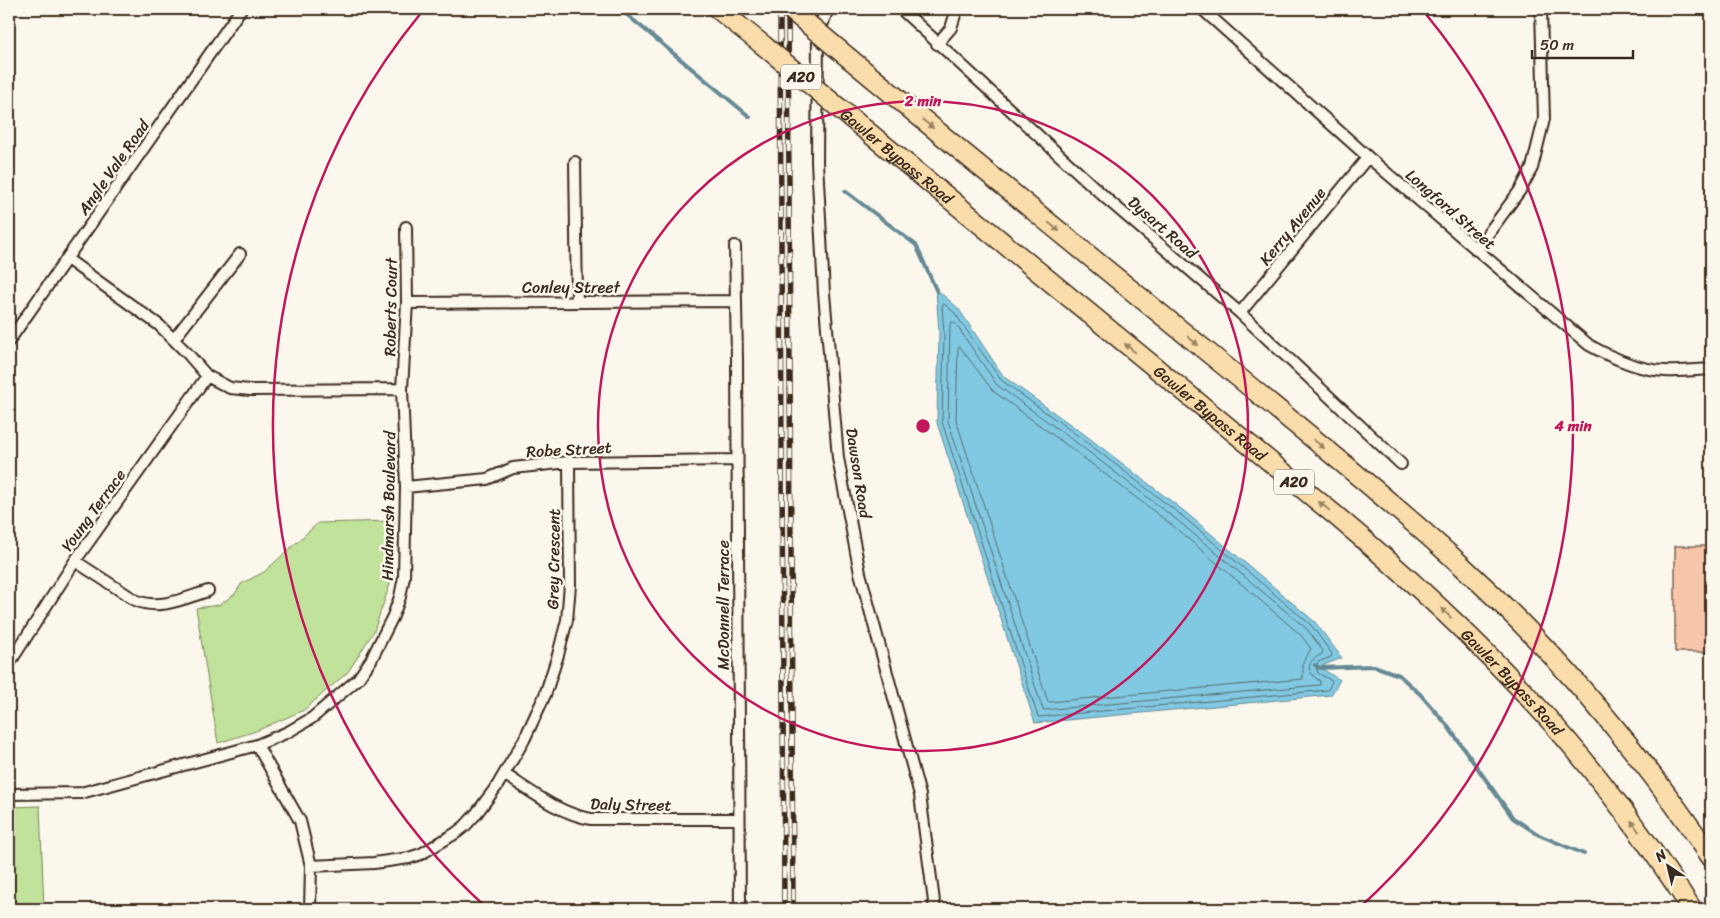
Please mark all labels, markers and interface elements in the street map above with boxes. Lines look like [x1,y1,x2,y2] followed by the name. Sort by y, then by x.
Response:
[1532,28,1634,60] scale bar
[1540,32,1575,58] text: 50 m
[781,64,821,90] road number: A20
[904,88,942,114] text: 2 min
[834,101,961,213] street label: Gawler Bypass Road
[69,112,158,222] street label: Angle Vale Road
[921,118,934,129] one-way arrow
[1399,161,1503,257] street label: Longford Street
[1251,180,1334,272] street label: Kerry Avenue
[1121,188,1206,267] street label: Dysart Road
[1047,221,1060,232] one-way arrow
[375,257,406,357] street label: Roberts Court
[522,273,620,302] street label: Conley Street
[1186,335,1199,346] one-way arrow
[1124,342,1137,353] one-way arrow
[1147,358,1275,470] street label: Gawler Bypass Road
[1553,413,1592,439] text: 4 min
[914,417,932,435] centre of rings
[837,426,880,522] street label: Dawson Road
[373,429,404,581] street label: Hindmarsh Boulevard
[526,433,612,466] street label: Robe Street
[1312,438,1325,449] one-way arrow
[53,463,134,558] street label: Young Terrace
[1274,470,1314,494] road number: A20
[1318,501,1331,512] one-way arrow
[538,508,569,610] street label: Grey Crescent
[709,540,738,670] street label: McDonnell Terrace
[1440,607,1452,619] one-way arrow
[1454,621,1572,744] street label: Gawler Bypass Road
[590,789,672,820] street label: Daly Street
[1629,820,1640,833] one-way arrow
[1642,840,1692,890] north arrow
[1649,843,1672,869] text: N

